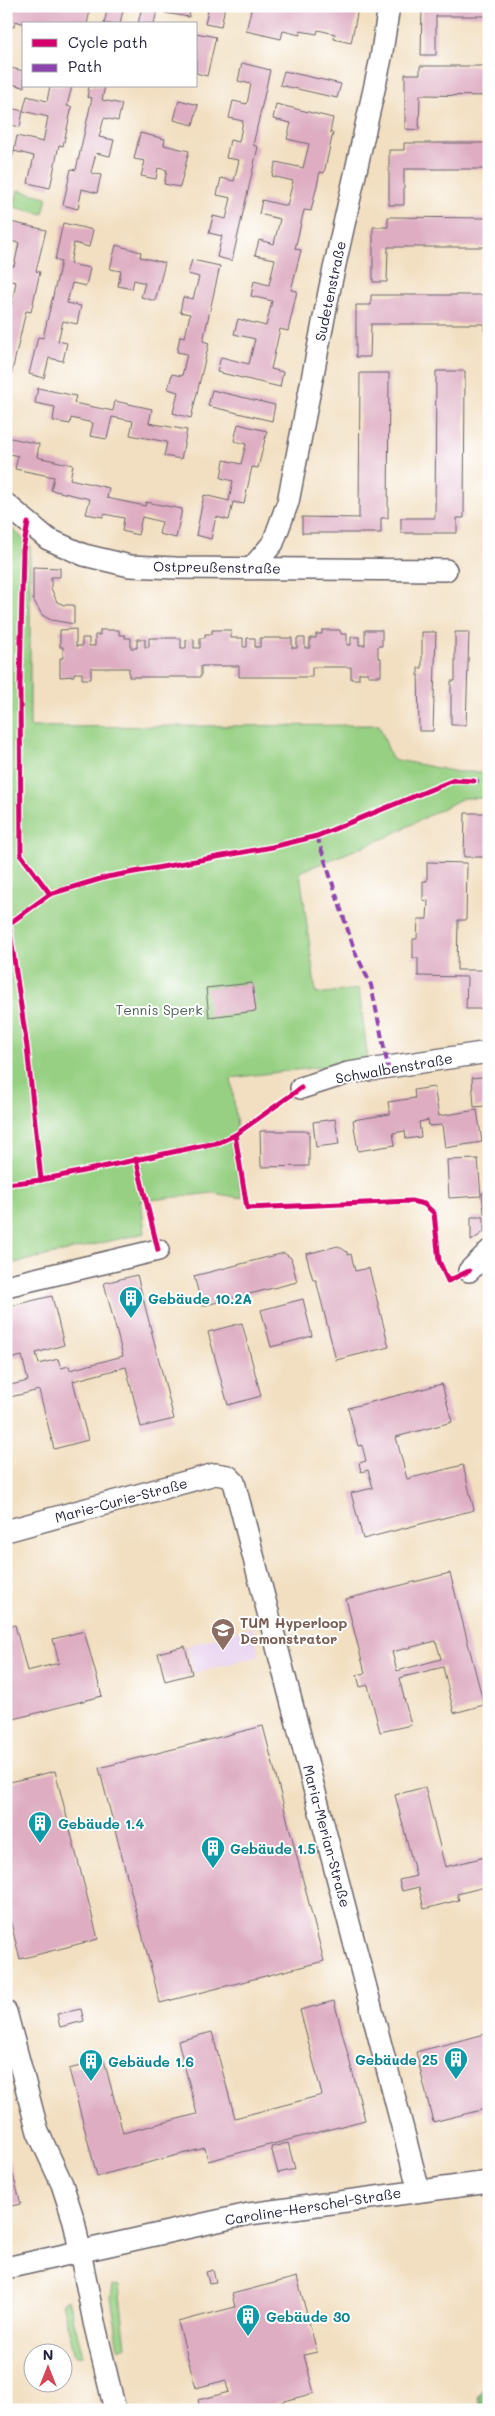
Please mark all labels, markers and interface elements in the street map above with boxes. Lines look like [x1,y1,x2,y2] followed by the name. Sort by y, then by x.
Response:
[22,22,198,88] legend
[68,32,147,52] text: Cycle path
[68,56,102,76] text: Path
[310,239,350,343] street label: Sudetenstraße
[153,556,281,578] street label: Ostpreußenstraße
[115,1000,203,1019] park label: Tennis Sperk
[334,1048,454,1088] street label: Schwalbenstraße
[118,1285,144,1319] building icon: Gebäude 10.2A
[148,1289,252,1308] place label: Gebäude 10.2A
[53,1473,189,1527] street label: Marie-Curie-Straße
[240,1613,348,1648] place label: TUM Hyperloop Demonstrator
[210,1617,236,1651] school or university icon: TUM Hyperloop Demonstrator
[299,1763,355,1909] street label: Maria-Merian-Straße
[27,1810,53,1844] building icon: Gebäude 1.4
[58,1814,144,1833] place label: Gebäude 1.4
[200,1835,226,1869] building icon: Gebäude 1.5
[230,1839,316,1858] place label: Gebäude 1.5
[443,2046,469,2080] building icon: Gebäude 25
[78,2048,104,2082] building icon: Gebäude 1.6
[355,2050,438,2069] place label: Gebäude 25
[108,2052,194,2071] place label: Gebäude 1.6
[224,2183,402,2229] street label: Caroline-Herschel-Straße
[235,2303,261,2337] building icon: Gebäude 30
[266,2307,350,2326] place label: Gebäude 30
[22,2344,72,2394] north arrow
[43,2345,53,2364] text: N

